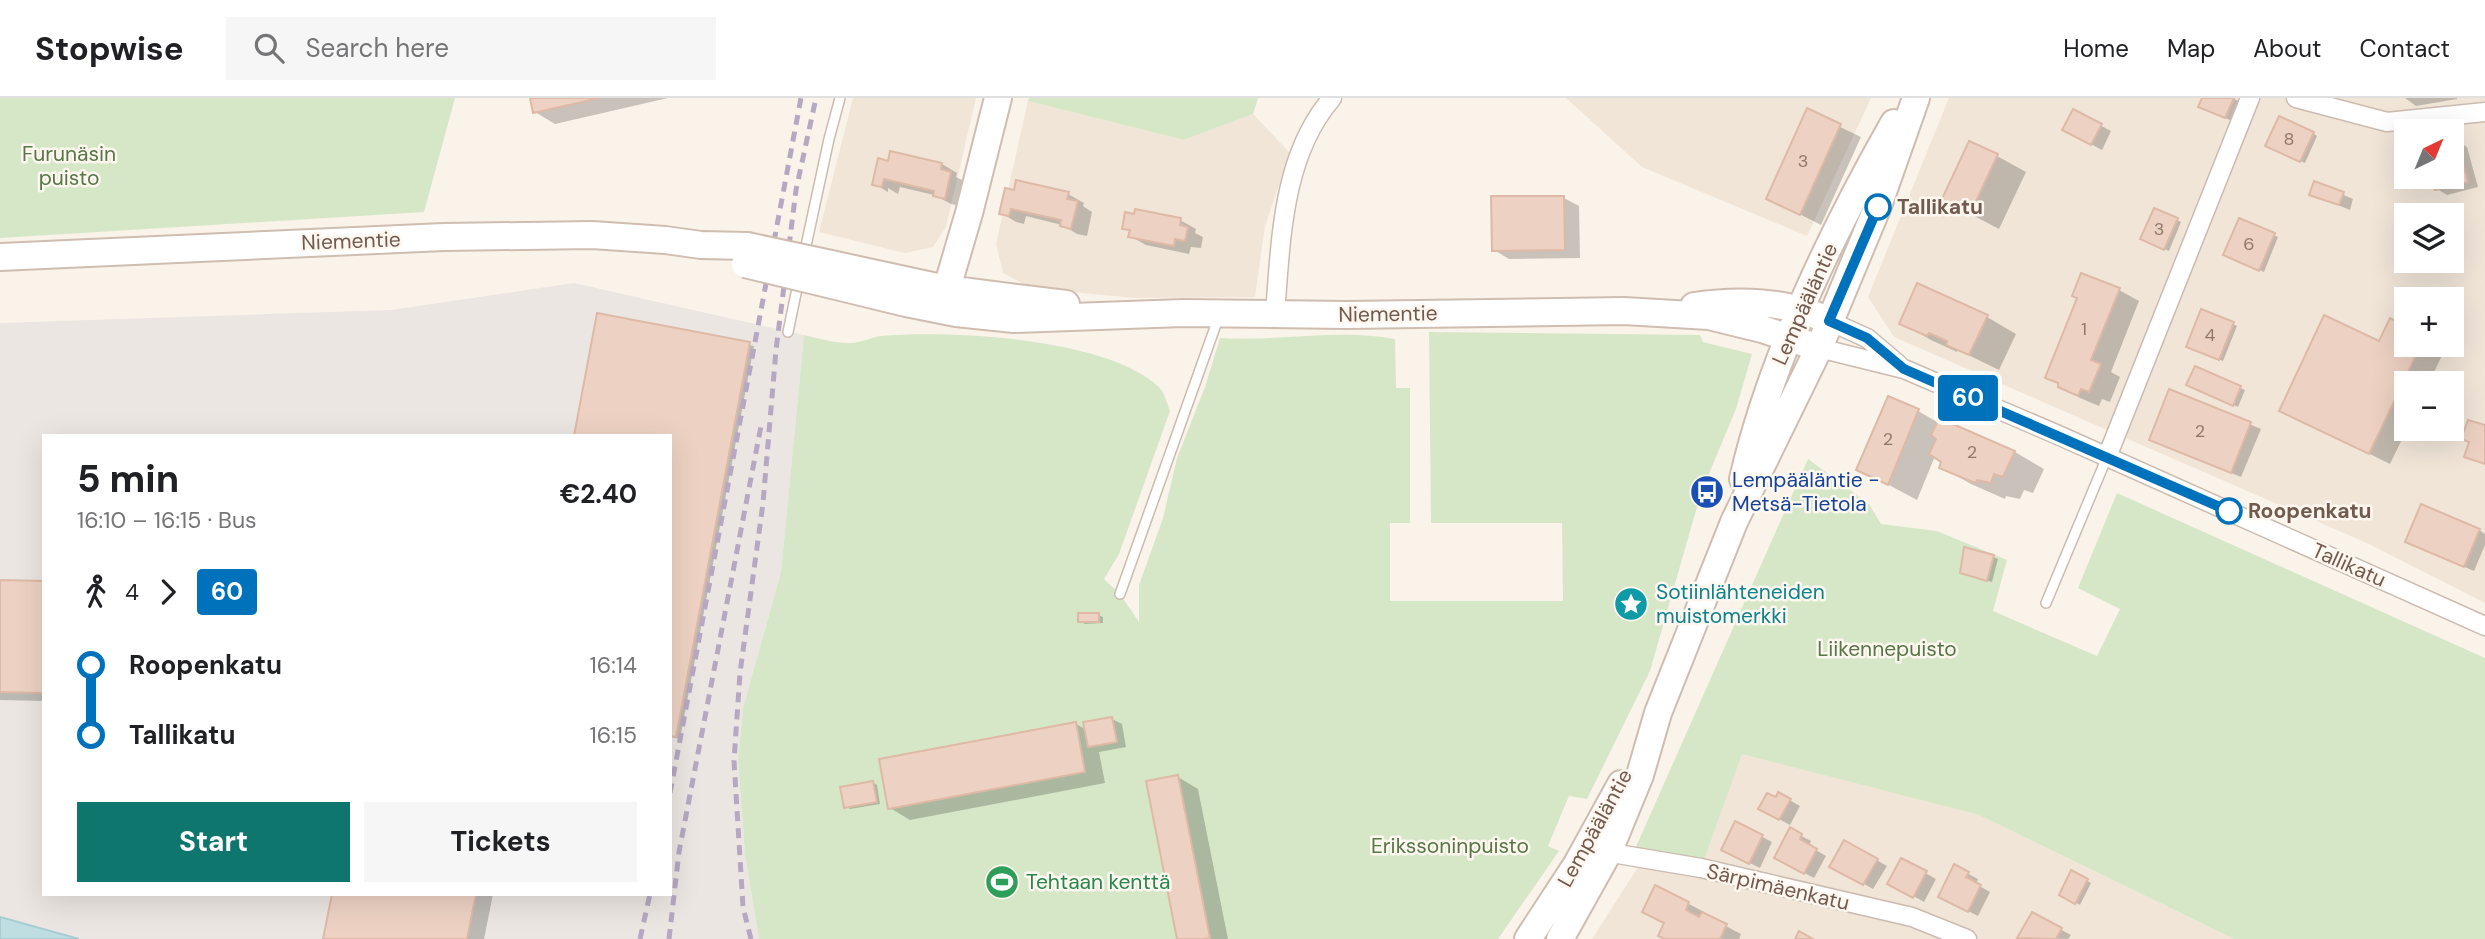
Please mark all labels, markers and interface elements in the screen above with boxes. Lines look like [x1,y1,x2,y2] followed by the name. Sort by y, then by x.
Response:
[226,17,716,80] search box
[35,27,184,70] text: Stopwise
[250,29,288,67] icon: search
[306,31,449,65] text: Search here
[2063,33,2129,64] text: Home
[2167,33,2215,64] text: Map
[2253,33,2322,64] text: About
[2360,33,2450,64] text: Contact
[2394,119,2464,189] north arrow
[2394,119,2464,441] map controls
[2284,127,2294,151] house number: 8
[22,140,116,192] park label: Furunäsin puisto
[1798,149,1808,173] house number: 3
[1897,193,1983,221] place label: Tallikatu
[1865,194,1891,220] marker: Tallikatu
[2394,203,2464,273] button: layers
[2154,217,2164,241] house number: 3
[301,225,401,257] street label: Niementie
[2243,232,2255,256] house number: 6
[1766,239,1844,369] street label: Lempääläntie
[2394,287,2464,357] button: +
[1338,299,1438,329] street label: Niementie
[2081,317,2087,341] house number: 1
[2205,323,2216,347] house number: 4
[2394,371,2464,441] button: −
[1937,375,2000,421] line badge: 60
[1952,382,1984,413] text: 60
[2195,419,2205,443] house number: 2
[1883,427,1893,451] house number: 2
[1967,440,1977,464] house number: 2
[77,454,179,504] text: 5 min
[1732,466,1880,518] place label: Lempääläntie - Metsä-Tietola
[1688,473,1726,511] bus stop icon: Lempääläntie - Metsä-Tietola
[560,477,637,511] text: €2.40
[2248,497,2372,525] place label: Roopenkatu
[2216,498,2242,524] marker: Roopenkatu
[77,505,257,535] text: 16:10 – 16:15 · Bus
[2308,536,2390,594] street label: Tallikatu
[77,573,115,611] icon: walk
[149,573,187,611] icon: forward
[211,576,243,607] text: 60
[125,577,139,607] text: 4
[1656,578,1825,630] place label: Sotiinlähteneiden muistomerkki
[1612,585,1650,623] place icon: Sotiinlähteneiden muistomerkki
[1817,635,1957,663] park label: Liikennepuisto
[129,648,282,682] text: Roopenkatu
[590,650,637,680] text: 16:14
[129,718,235,752] text: Tallikatu
[590,720,637,750] text: 16:15
[1551,764,1639,892] street label: Lempääläntie
[77,802,350,882] button: Start
[364,802,637,882] button: Tickets
[1371,832,1529,860] park label: Erikssoninpuisto
[1704,857,1852,917] street label: Särpimäenkatu
[983,863,1021,901] sports icon: Tehtaan kenttä
[1026,868,1170,896] place label: Tehtaan kenttä

